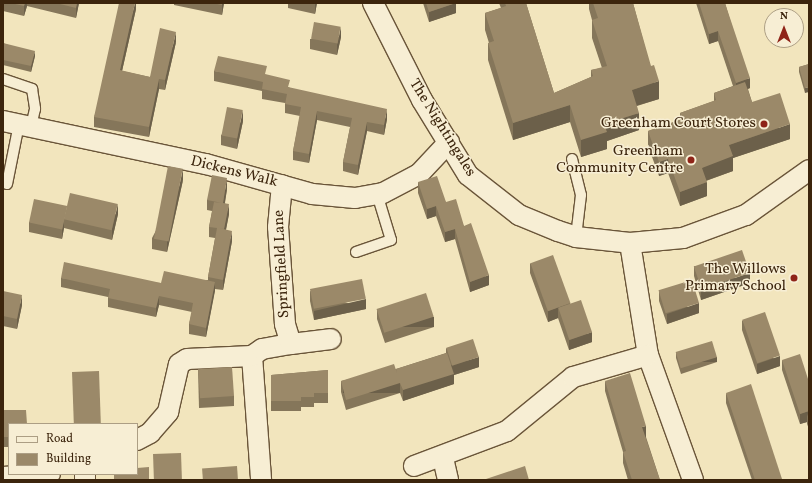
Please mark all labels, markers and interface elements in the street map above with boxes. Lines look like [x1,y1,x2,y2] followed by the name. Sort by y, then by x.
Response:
[764,8,804,48] north arrow
[780,9,788,24] text: N
[405,76,479,180] street label: The Nightingales
[601,115,756,133] place label: Greenham Court Stores
[759,119,769,129] marker: Greenham Court Stores
[556,142,683,177] place label: Greenham Community Centre
[188,152,280,192] street label: Dickens Walk
[686,155,696,165] marker: Greenham Community Centre
[270,209,294,319] street label: Springfield Lane
[684,260,786,295] place label: The Willows Primary School
[789,273,799,283] marker: The Willows Primary School
[8,423,138,475] legend
[46,431,73,447] text: Road
[46,451,91,467] text: Building

